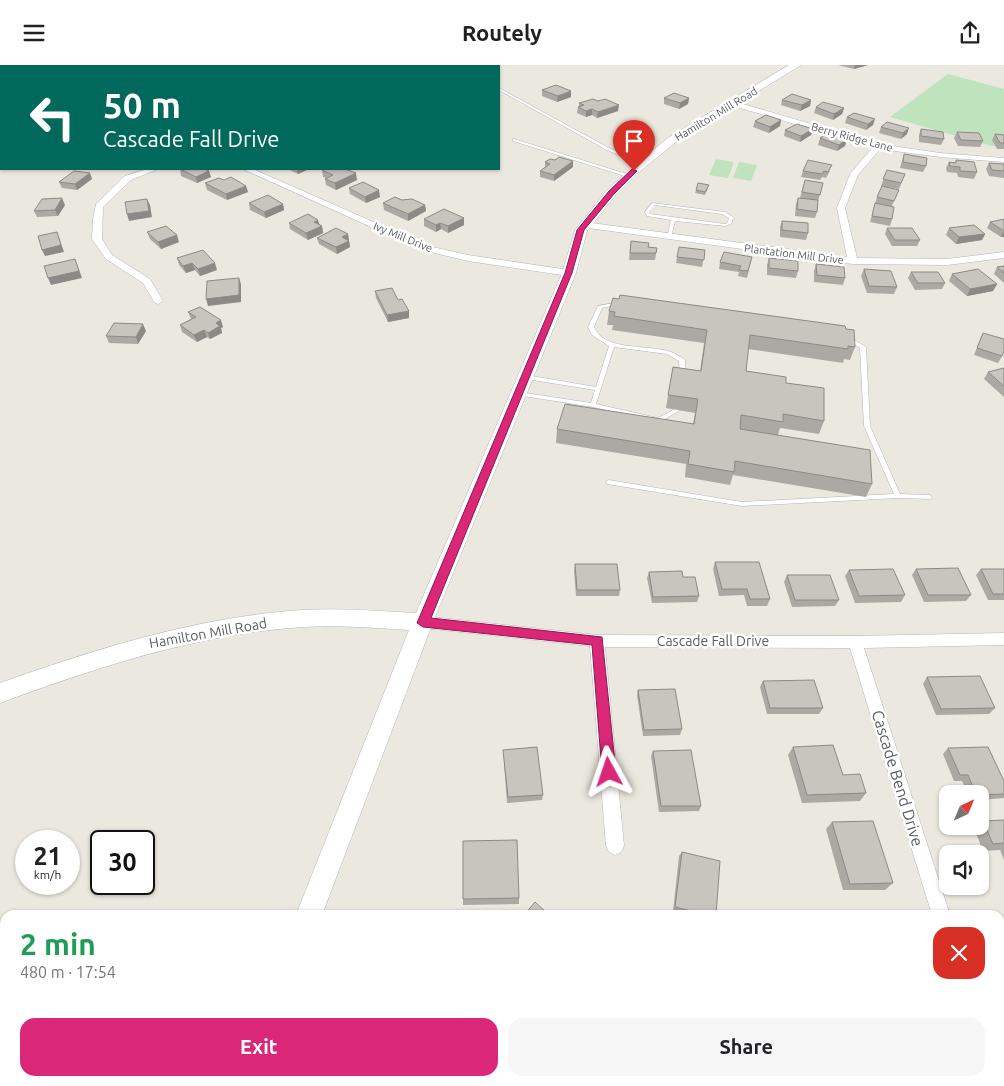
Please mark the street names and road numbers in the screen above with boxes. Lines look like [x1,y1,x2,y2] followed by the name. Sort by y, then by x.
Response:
[673,85,759,143] street label: Hamilton Mill Road
[810,120,894,154] street label: Berry Ridge Lane
[372,220,434,254] street label: Ivy Mill Drive
[744,242,844,266] street label: Plantation Mill Drive
[148,615,268,651] street label: Hamilton Mill Road
[657,633,769,649] street label: Cascade Fall Drive
[869,708,927,848] street label: Cascade Bend Drive

